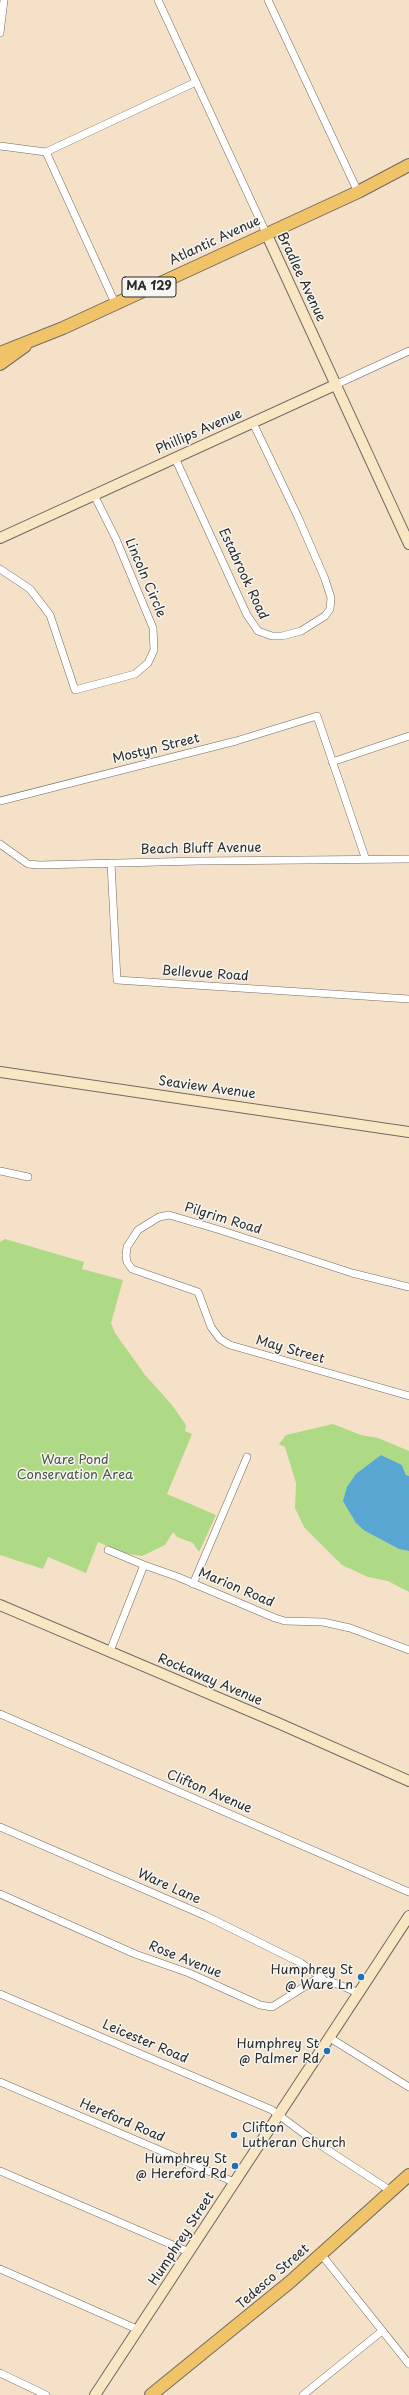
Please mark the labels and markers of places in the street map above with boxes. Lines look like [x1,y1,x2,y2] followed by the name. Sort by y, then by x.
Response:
[271,1962,353,1993] place label: Humphrey St @ Ware Ln
[356,1972,366,1982] marker: Humphrey St @ Ware Ln
[237,2036,319,2067] place label: Humphrey St @ Palmer Rd
[322,2046,332,2056] marker: Humphrey St @ Palmer Rd
[242,2120,346,2151] place label: Clifton Lutheran Church
[229,2130,239,2140] marker: Clifton Lutheran Church
[136,2151,227,2182] place label: Humphrey St @ Hereford Rd
[230,2161,240,2171] marker: Humphrey St @ Hereford Rd

